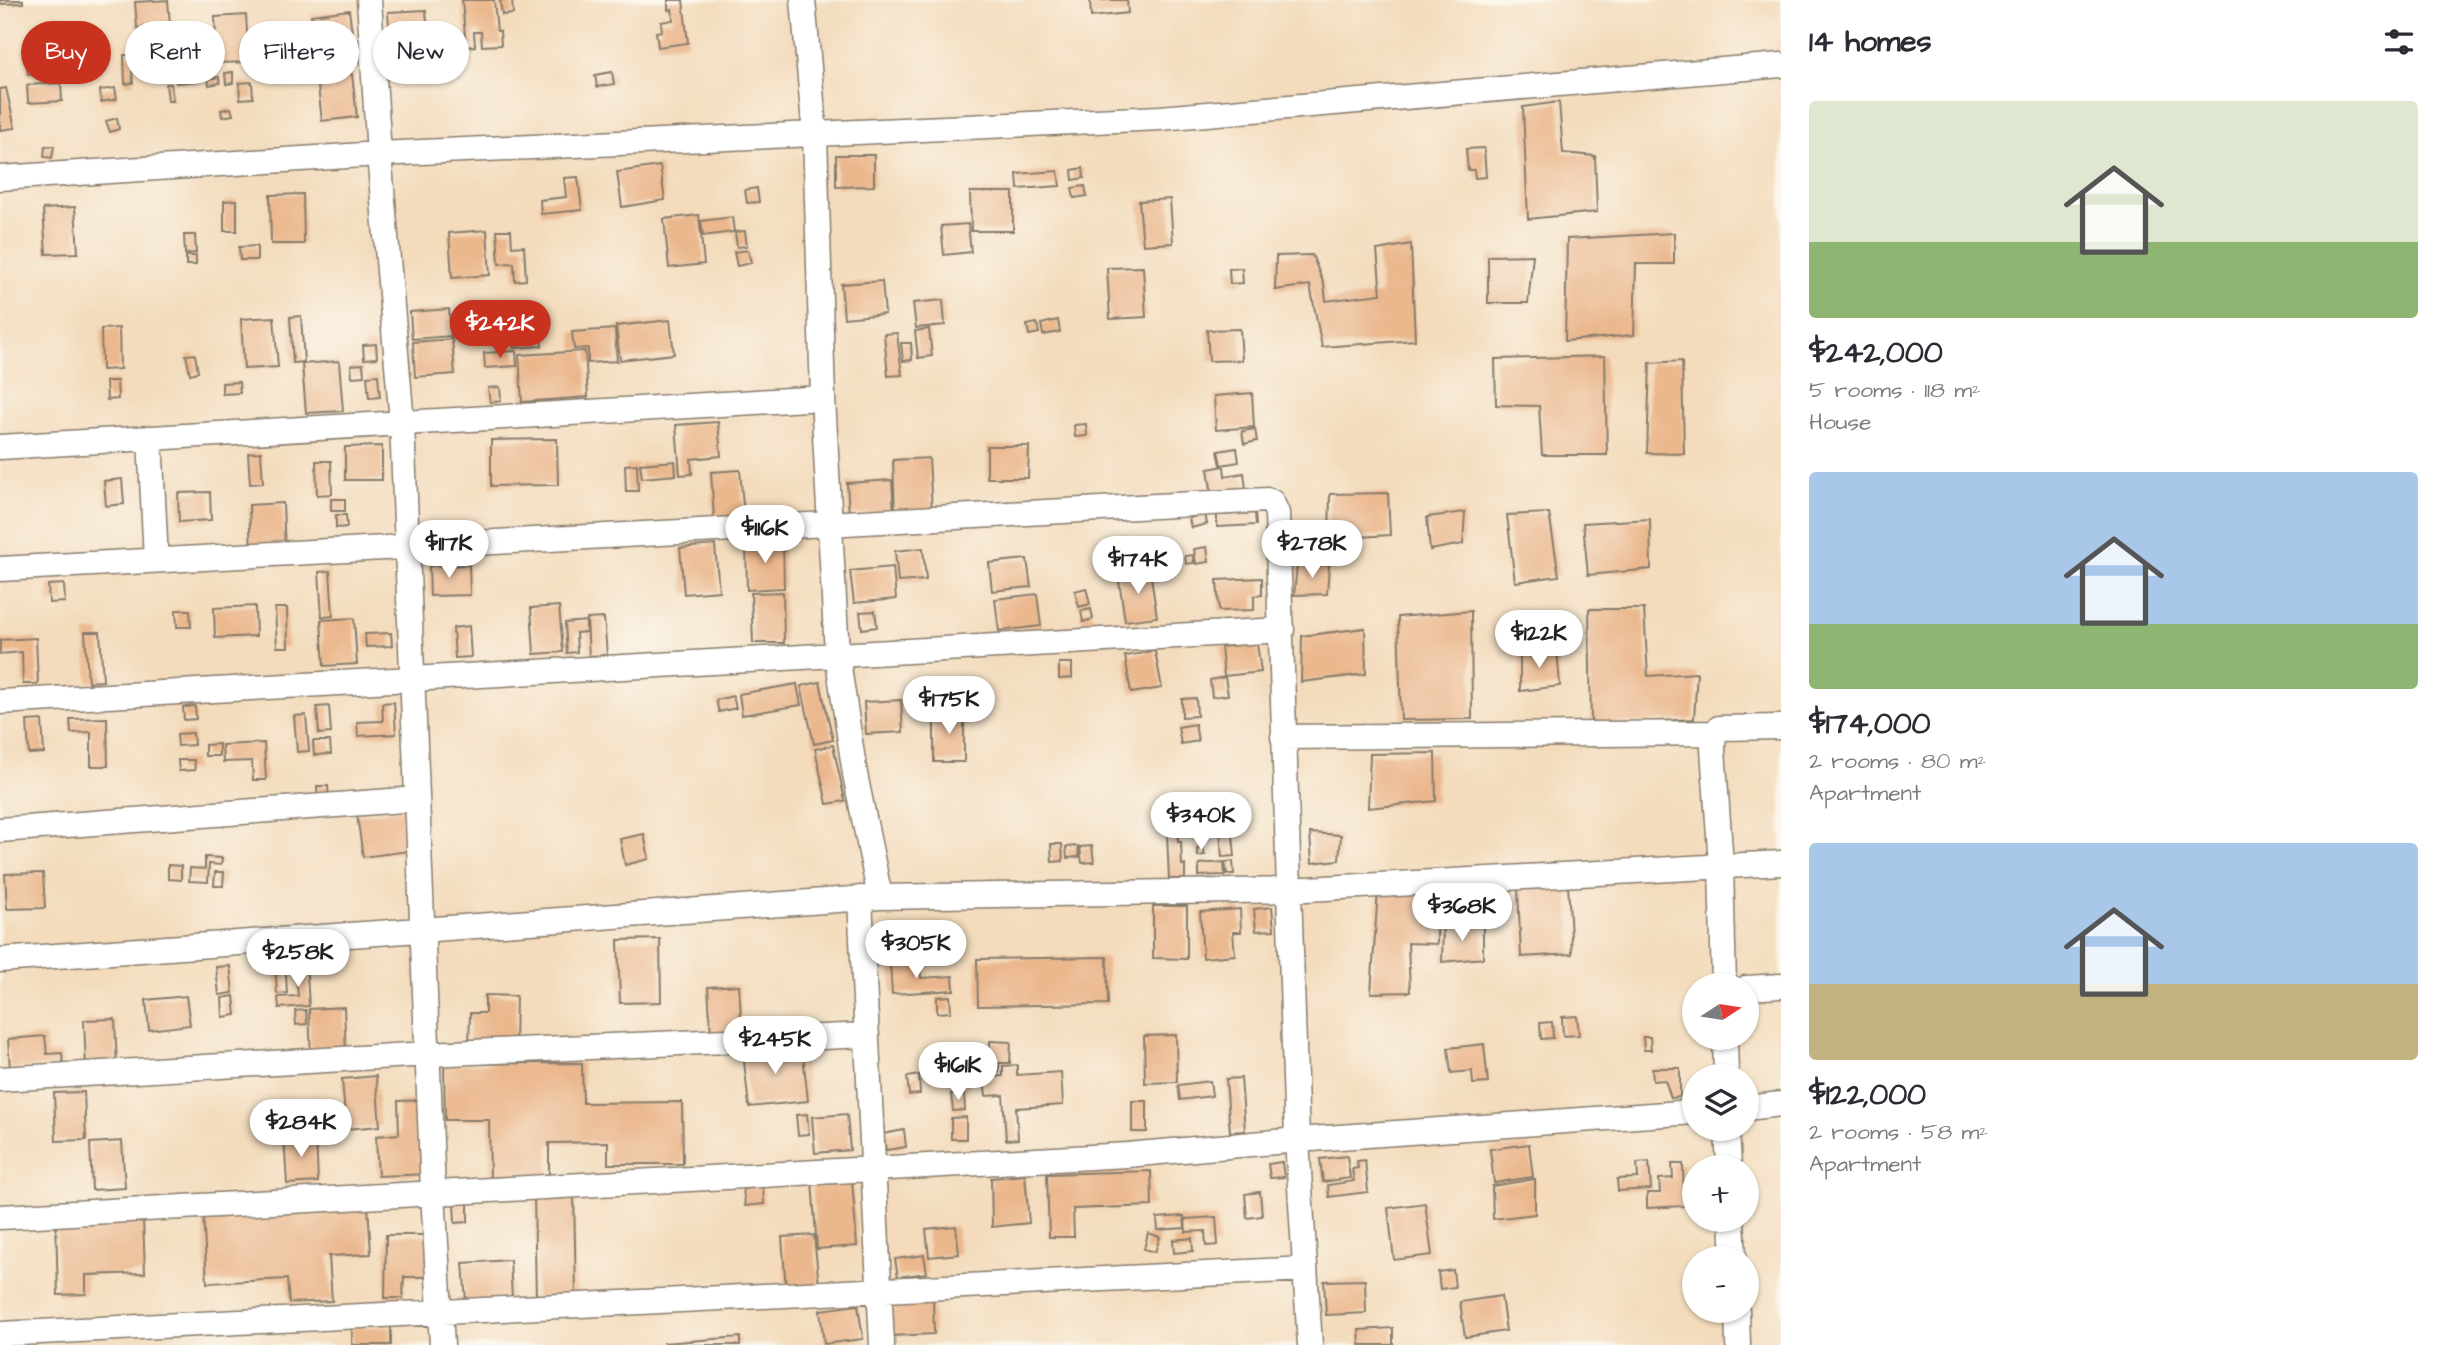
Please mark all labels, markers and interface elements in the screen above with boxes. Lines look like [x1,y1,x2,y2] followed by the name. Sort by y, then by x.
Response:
[21,21,111,84] chip: Buy
[125,21,225,84] chip: Rent
[239,21,359,84] chip: Filters
[373,21,469,84] chip: New
[1809,21,1932,63] text: 14 homes
[2380,23,2418,61] icon: filters
[2051,147,2177,273] icon: home
[451,300,549,360] pin: $242K
[466,307,534,339] text: $242K
[1809,332,1943,374] text: $242,000
[1809,374,1981,406] text: 5 rooms · 118 m²
[1809,406,1872,438] text: House
[716,505,814,565] pin: $116K
[741,512,789,544] text: $116K
[2051,518,2177,644] icon: home
[400,520,498,580] pin: $117K
[1263,520,1361,580] pin: $278K
[426,527,472,559] text: $117K
[1278,527,1346,559] text: $278K
[1089,536,1187,596] pin: $174K
[1108,543,1168,575] text: $174K
[1490,610,1588,670] pin: $122K
[1511,617,1567,649] text: $122K
[900,676,998,736] pin: $175K
[919,683,979,715] text: $175K
[1809,703,1931,745] text: $174,000
[1809,745,1986,777] text: 2 rooms · 80 m²
[1809,777,1921,809] text: Apartment
[1152,792,1250,852] pin: $340K
[1167,799,1235,831] text: $340K
[1413,884,1511,943] pin: $368K
[2051,889,2177,1015] icon: home
[1428,890,1496,922] text: $368K
[867,920,965,980] pin: $305K
[881,927,951,959] text: $305K
[249,930,347,989] pin: $258K
[262,936,334,968] text: $258K
[1682,973,1759,1050] north arrow
[1682,973,1759,1323] map controls
[726,1016,824,1076] pin: $245K
[739,1023,811,1055] text: $245K
[909,1042,1007,1102] pin: $161K
[934,1049,982,1081] text: $161K
[1682,1064,1759,1141] button: layers
[1809,1074,1926,1116] text: $122,000
[252,1100,350,1159] pin: $284K
[266,1106,336,1138] text: $284K
[1809,1116,1988,1148] text: 2 rooms · 58 m²
[1809,1148,1921,1180] text: Apartment
[1682,1155,1759,1232] button: +
[1682,1246,1759,1323] button: −

